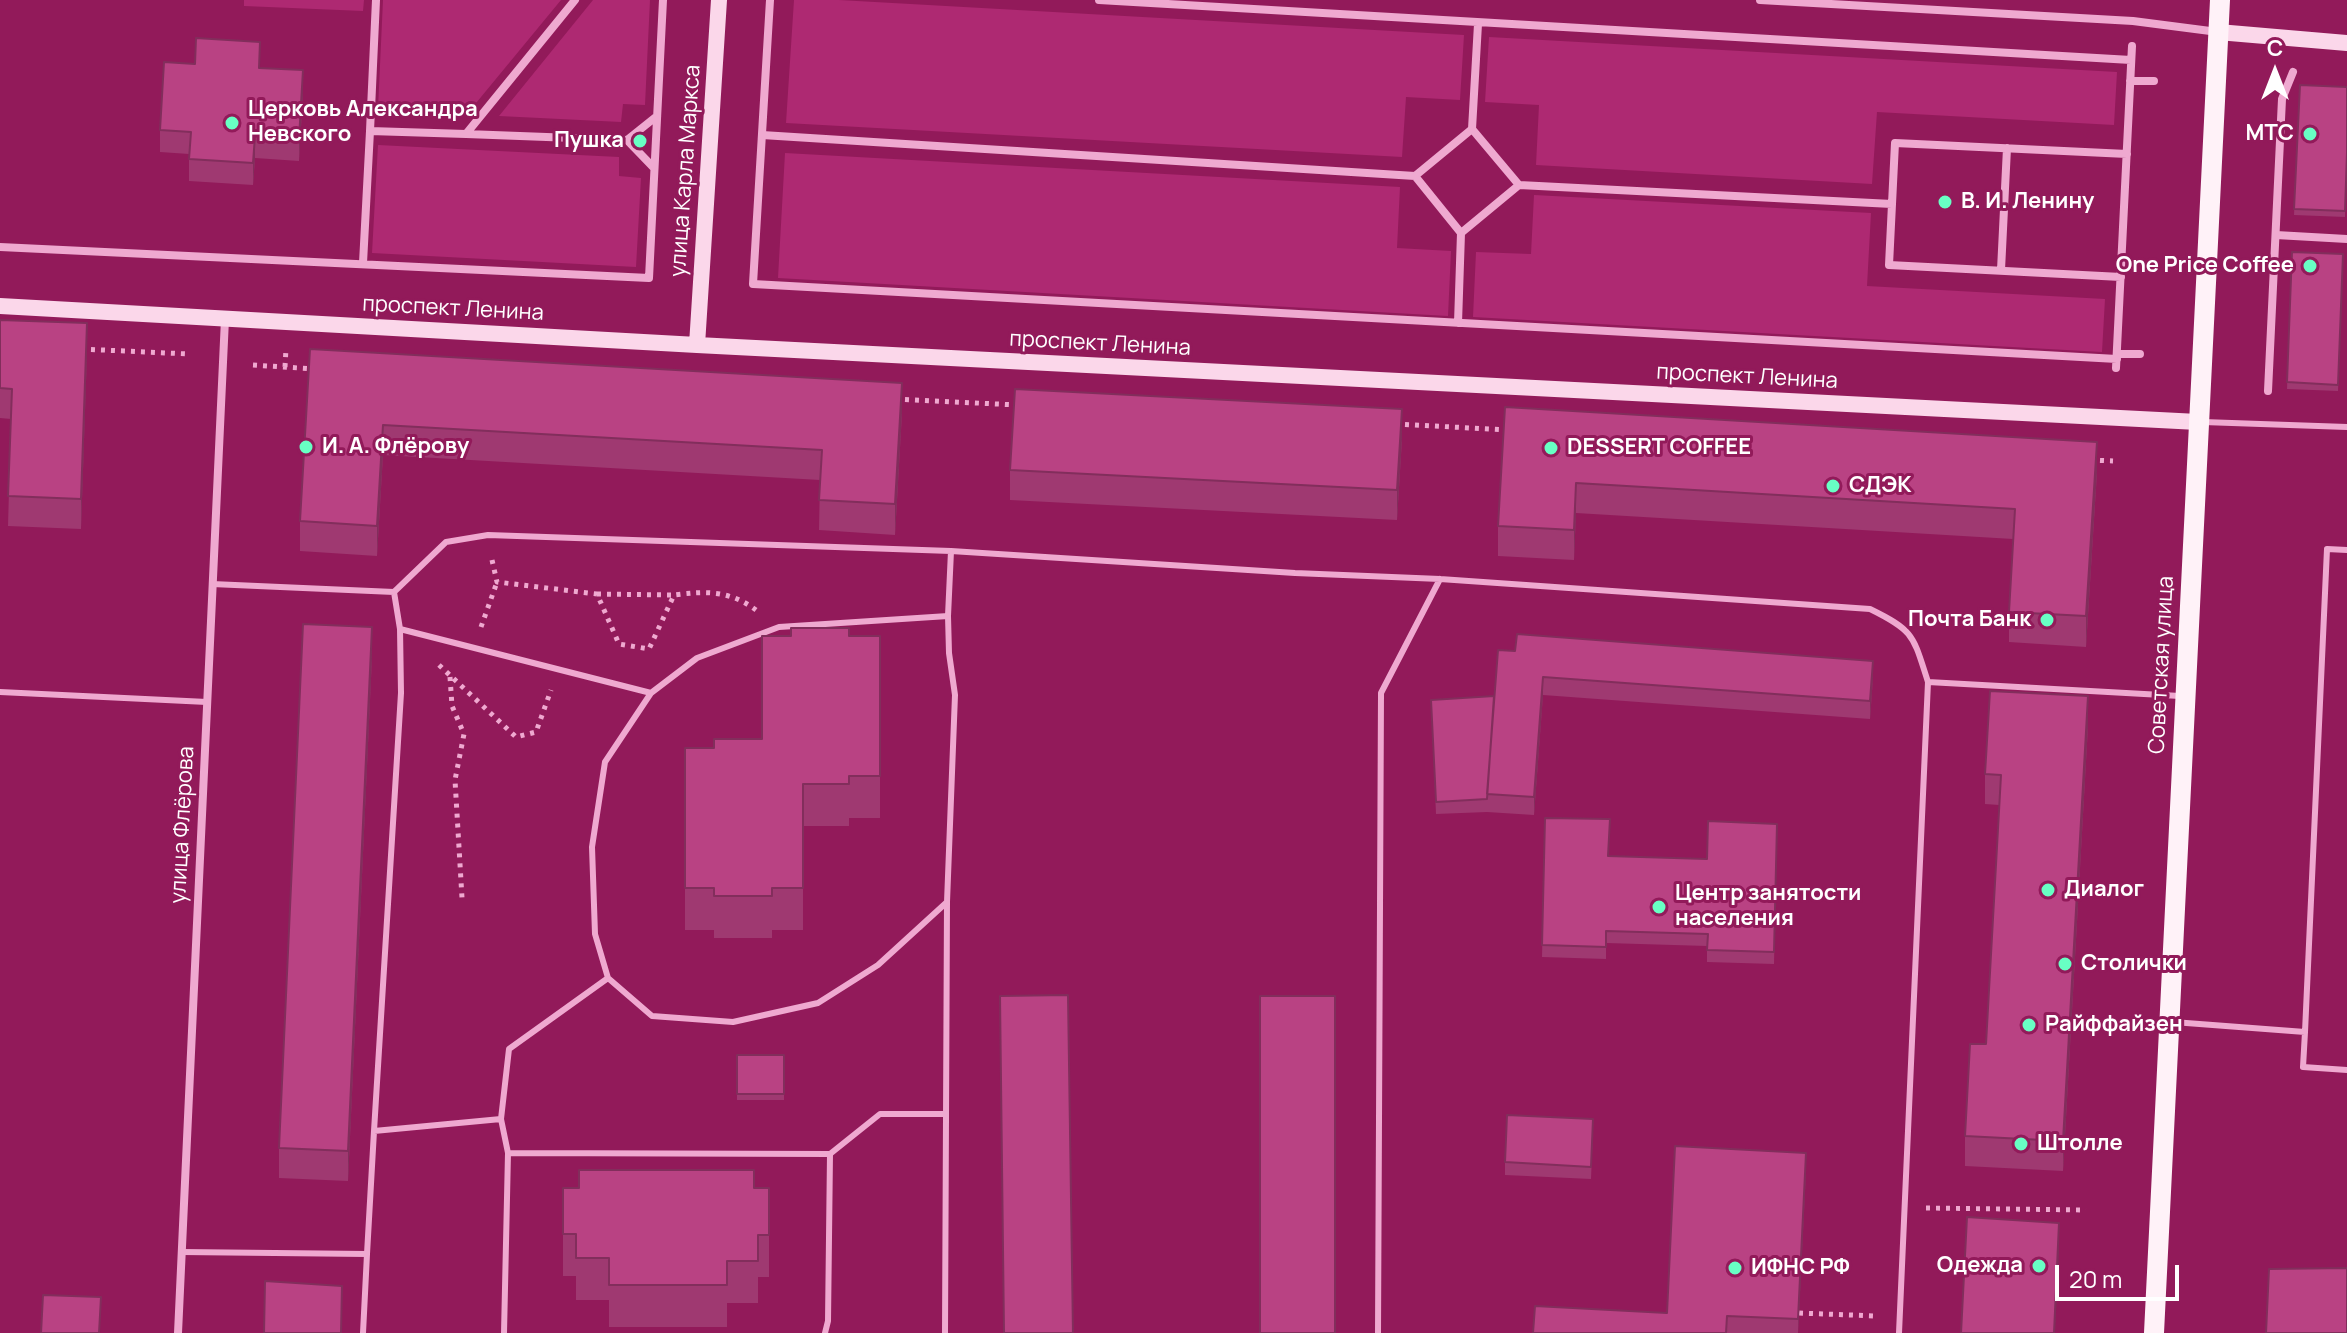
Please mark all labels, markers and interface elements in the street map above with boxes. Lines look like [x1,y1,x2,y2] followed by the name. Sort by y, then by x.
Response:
[2235,32,2315,112] north arrow
[2267,33,2283,63] text: С
[665,64,707,278] street label: улица Карла Маркса
[248,97,478,148] place label: Церковь Александра Невского
[223,114,241,132] marker: Церковь Александра Невского
[2246,121,2294,147] place label: МТС
[2301,125,2319,143] marker: МТС
[554,128,624,154] place label: Пушка
[631,132,649,150] marker: Пушка
[1961,189,2094,215] place label: В. И. Ленину
[1936,193,1954,211] marker: В. И. Ленину
[2116,253,2294,279] place label: One Price Coffee
[2301,257,2319,275] marker: One Price Coffee
[362,291,544,327] street label: проспект Ленина
[1009,326,1191,362] street label: проспект Ленина
[1656,359,1838,395] street label: проспект Ленина
[322,434,469,460] place label: И. А. Флёрову
[1567,435,1751,461] place label: DESSERT COFFEE
[297,438,315,456] marker: И. А. Флёрову
[1542,439,1560,457] marker: DESSERT COFFEE
[1849,473,1911,499] place label: СДЭК
[1824,477,1842,495] marker: СДЭК
[2144,575,2180,755] street label: Советская улица
[1908,607,2031,633] place label: Почта Банк
[2038,611,2056,629] marker: Почта Банк
[166,746,200,904] street label: улица Флёрова
[2064,877,2144,903] place label: Диалог
[1675,881,1861,932] place label: Центр занятости населения
[2039,881,2057,899] marker: Диалог
[1650,898,1668,916] marker: Центр занятости населения
[2081,951,2187,977] place label: Столички
[2056,955,2074,973] marker: Столички
[2045,1012,2183,1038] place label: Райффайзен
[2020,1016,2038,1034] marker: Райффайзен
[2037,1131,2123,1157] place label: Штолле
[2012,1135,2030,1153] marker: Штолле
[2059,1249,2183,1299] scale bar
[1937,1253,2023,1279] place label: Одежда
[1751,1255,1850,1281] place label: ИФНС РФ
[2030,1257,2048,1275] marker: Одежда
[1726,1259,1744,1277] marker: ИФНС РФ
[2069,1262,2122,1295] text: 20 m

